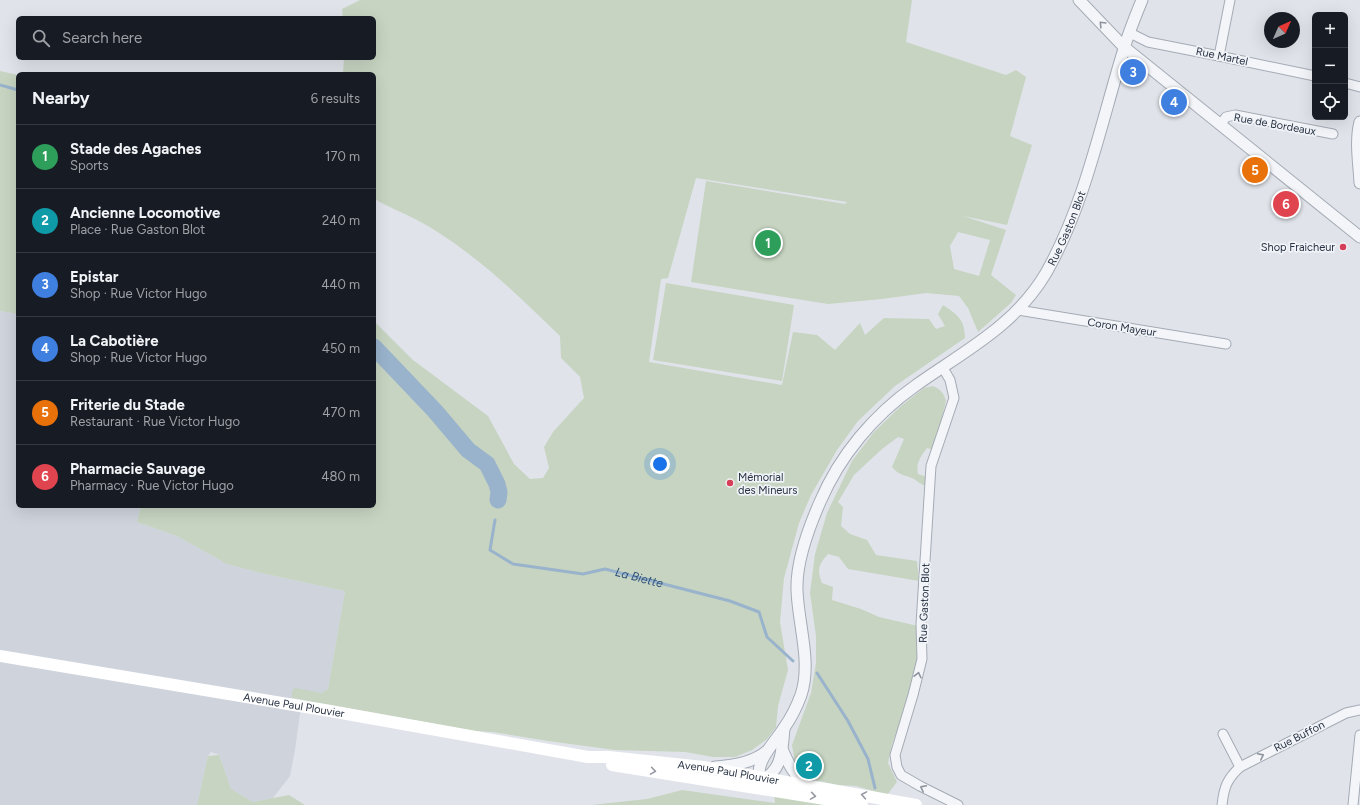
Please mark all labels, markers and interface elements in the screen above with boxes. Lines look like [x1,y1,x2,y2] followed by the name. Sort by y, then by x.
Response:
[1264,12,1300,48] north arrow
[1312,12,1348,120] map controls
[1312,12,1348,48] button: +
[16,16,376,60] search box
[1099,21,1106,29] one-way arrow
[30,27,52,49] icon: search
[62,29,142,47] text: Search here
[1195,45,1249,68] street label: Rue Martel
[1312,48,1348,84] button: −
[1120,57,1146,87] pin: 3
[1312,84,1348,120] button: locate
[1161,87,1187,117] pin: 4
[32,88,90,108] text: Nearby
[311,91,360,106] text: 6 results
[1233,111,1318,138] street label: Rue de Bordeaux
[70,140,201,158] text: Stade des Agaches
[42,149,48,164] text: 1
[325,149,360,164] text: 170 m
[1242,155,1268,185] pin: 5
[70,158,109,173] text: Sports
[1045,189,1088,268] street label: Rue Gaston Blot
[1273,189,1299,219] pin: 6
[70,204,220,222] text: Ancienne Locomotive
[41,213,49,228] text: 2
[322,213,360,228] text: 240 m
[70,222,205,237] text: Place · Rue Gaston Blot
[755,228,781,258] pin: 1
[1261,241,1335,254] place label: Shop Fraicheur
[1338,242,1348,252] marker: Shop Fraicheur
[70,268,118,286] text: Epistar
[41,277,49,292] text: 3
[321,277,360,292] text: 440 m
[70,286,207,301] text: Shop · Rue Victor Hugo
[1087,316,1158,339] street label: Coron Mayeur
[70,332,158,350] text: La Cabotière
[41,341,49,356] text: 4
[322,341,360,356] text: 450 m
[70,350,207,365] text: Shop · Rue Victor Hugo
[70,396,185,414] text: Friterie du Stade
[41,405,49,420] text: 5
[322,405,360,420] text: 470 m
[70,414,240,429] text: Restaurant · Rue Victor Hugo
[650,454,670,474] your location
[70,460,205,478] text: Pharmacie Sauvage
[41,469,49,484] text: 6
[321,469,360,484] text: 480 m
[738,471,797,497] place label: Mémorial des Mineurs
[70,478,234,493] text: Pharmacy · Rue Victor Hugo
[725,478,735,488] marker: Mémorial des Mineurs
[917,563,932,643] street label: Rue Gaston Blot
[614,565,665,591] water label: La Biette
[914,672,922,678] one-way arrow
[242,691,346,721] street label: Avenue Paul Plouvier
[1272,718,1327,755] street label: Rue Buffon
[796,751,822,781] pin: 2
[1256,753,1264,761] one-way arrow
[677,758,780,787] street label: Avenue Paul Plouvier
[650,766,656,775] one-way arrow
[920,785,928,793] one-way arrow
[810,791,816,800] one-way arrow
[861,791,867,800] one-way arrow

